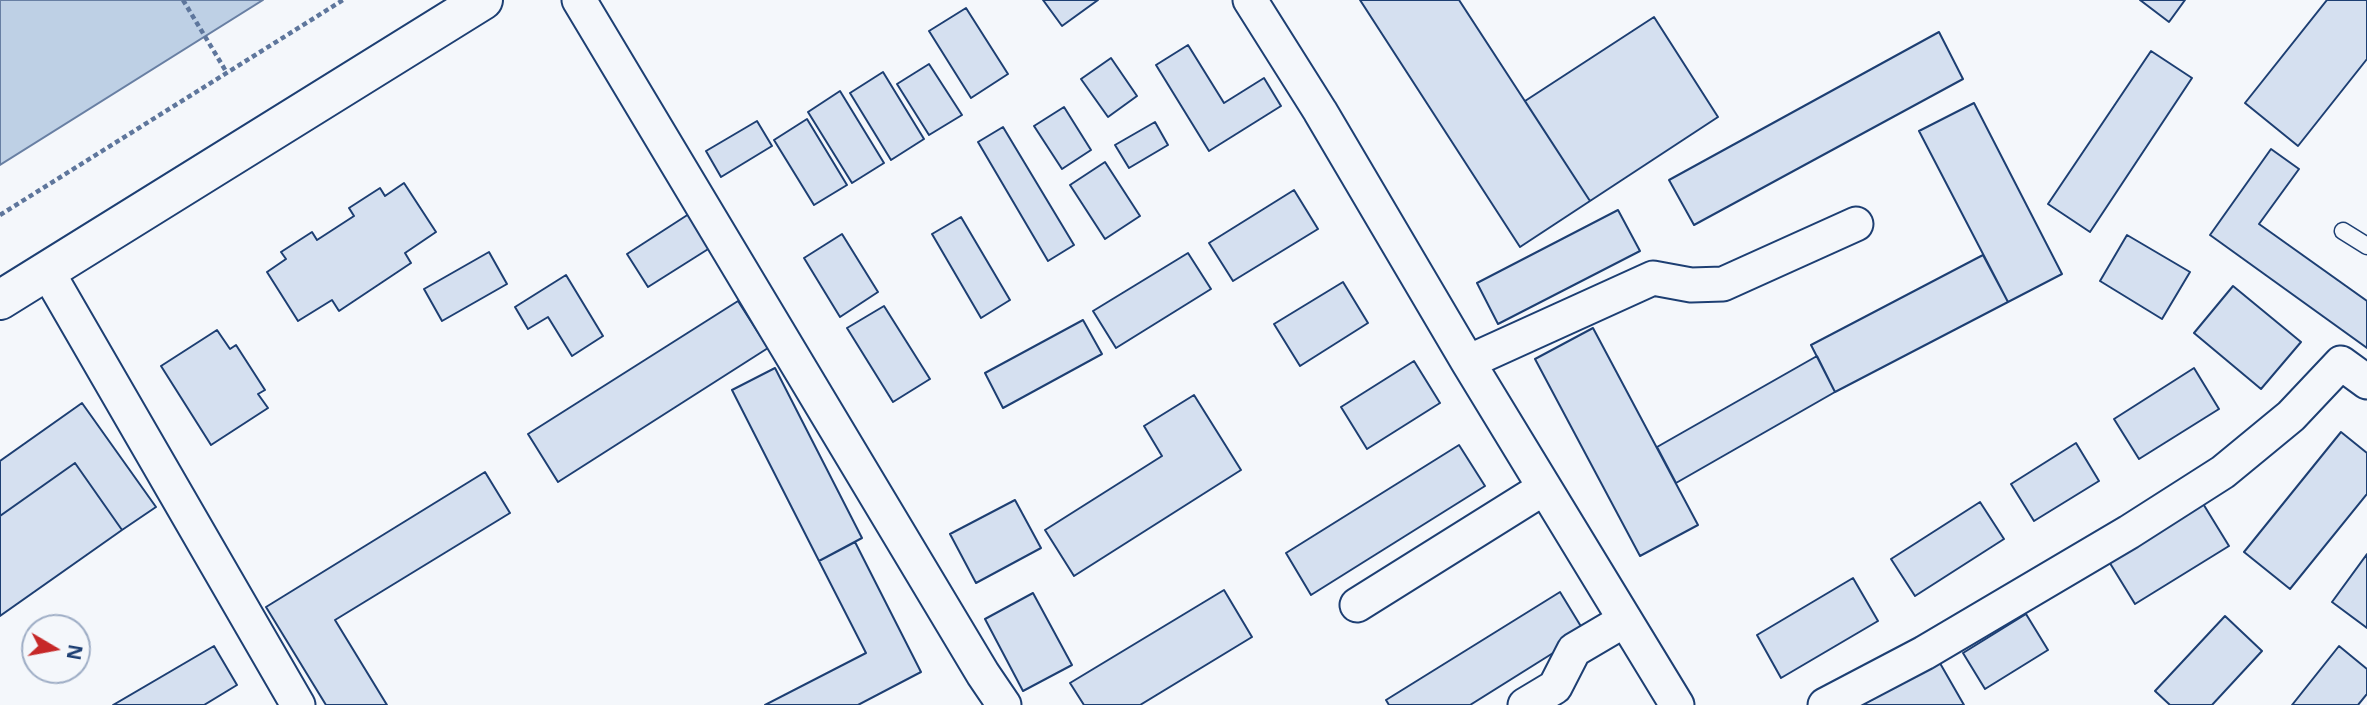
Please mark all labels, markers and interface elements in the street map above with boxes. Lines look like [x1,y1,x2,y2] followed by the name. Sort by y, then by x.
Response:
[21,614,91,684] north arrow
[61,642,89,662] text: N

